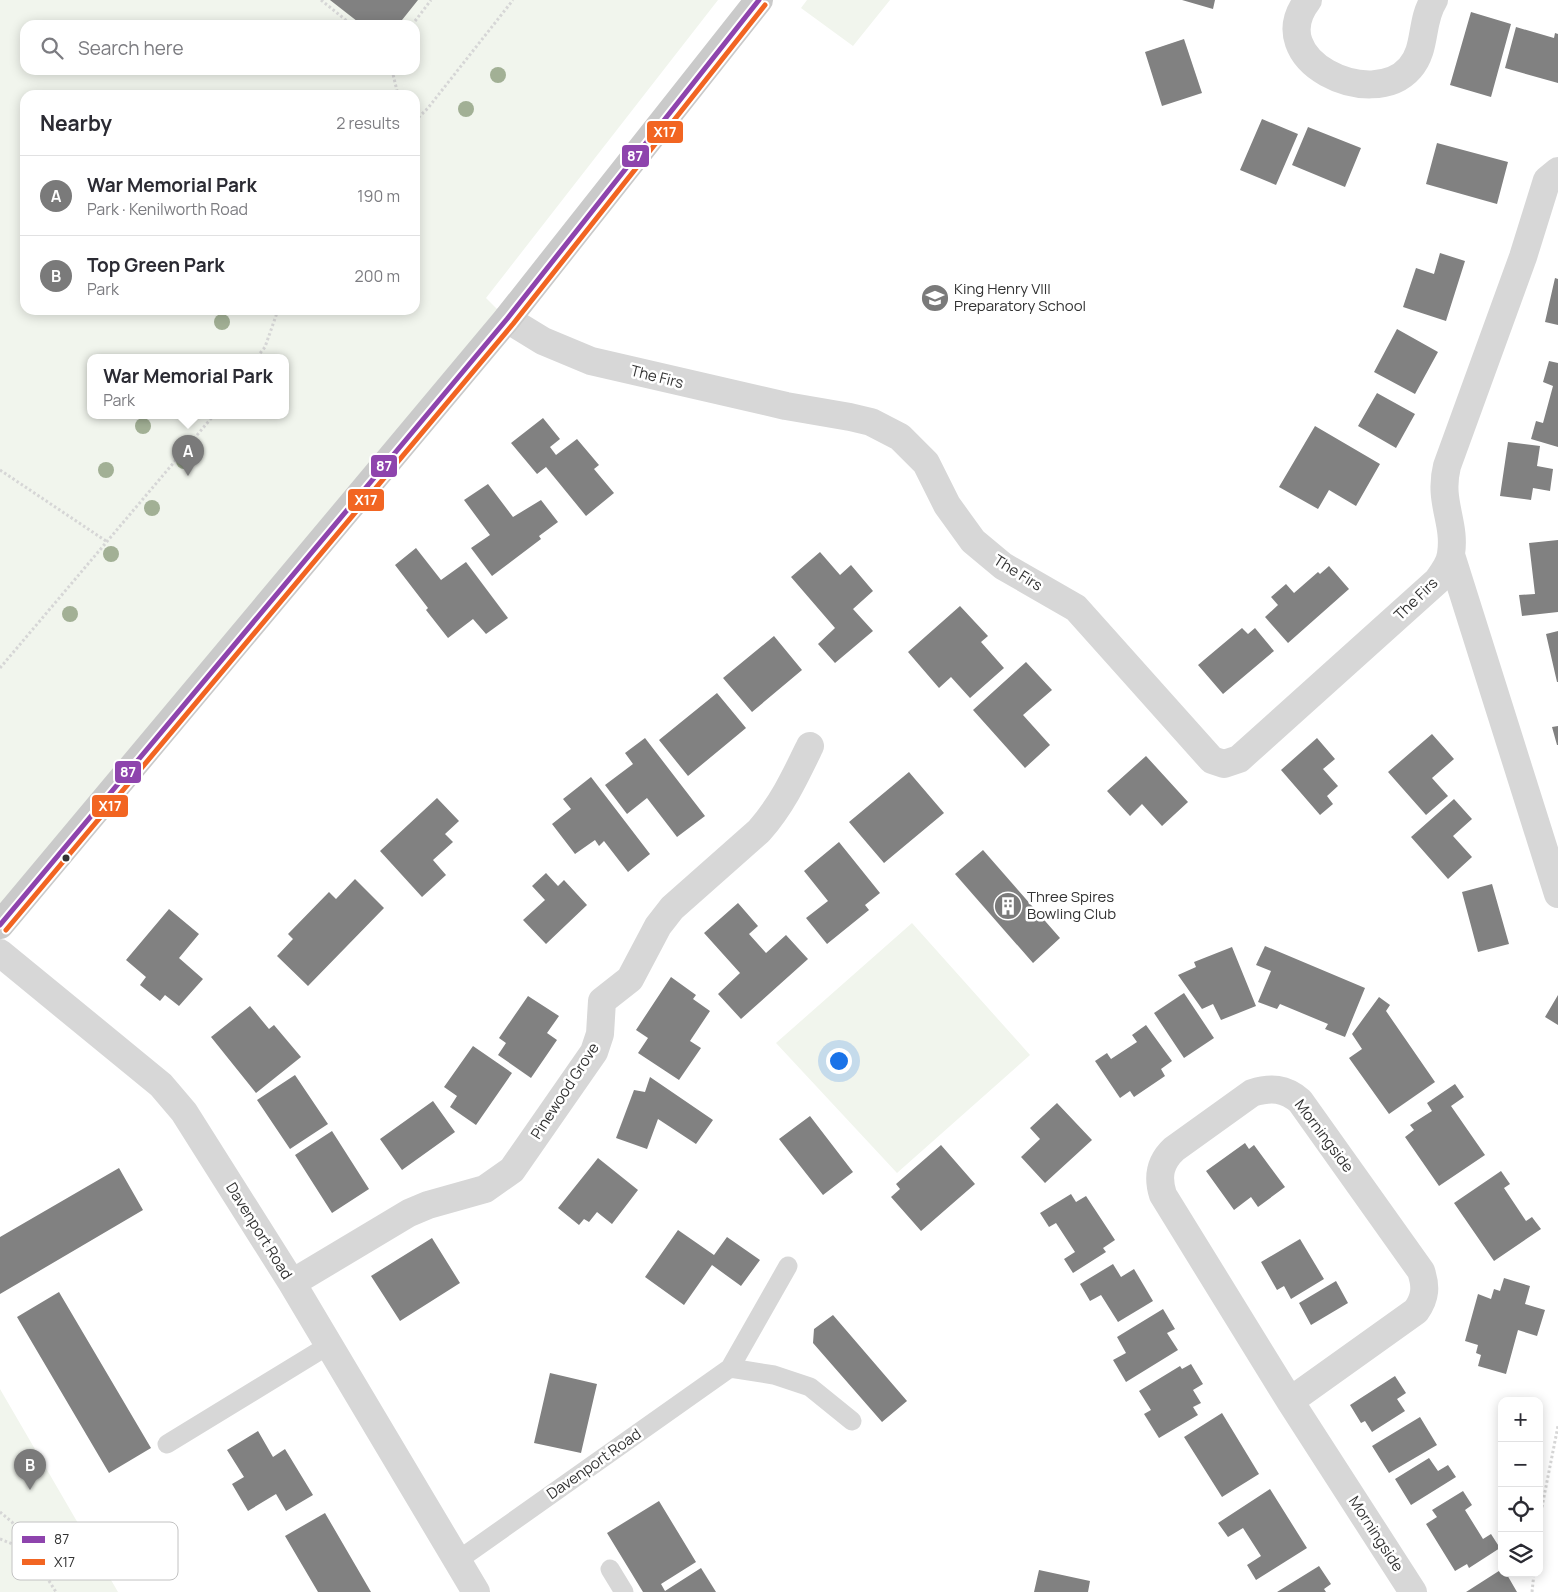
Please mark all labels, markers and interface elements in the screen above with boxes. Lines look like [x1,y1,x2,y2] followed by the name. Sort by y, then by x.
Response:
[20,20,420,75] search box
[38,34,66,62] icon: search
[78,35,184,61] text: Search here
[40,109,112,137] text: Nearby
[336,112,400,134] text: 2 results
[646,120,684,144] line badge: X17
[654,122,676,141] text: X17
[621,144,650,168] line badge: 87
[627,146,643,165] text: 87
[87,172,257,198] text: War Memorial Park
[51,185,61,207] text: A
[357,185,400,207] text: 190 m
[87,198,248,220] text: Park · Kenilworth Road
[87,252,224,278] text: Top Green Park
[51,265,61,287] text: B
[355,265,400,287] text: 200 m
[87,278,119,300] text: Park
[954,278,1086,316] place label: King Henry VIII Preparatory School
[920,283,950,313] school or university icon: King Henry VIII Preparatory School
[87,354,289,419] popup
[629,360,686,393] street label: The Firs
[103,363,273,389] text: War Memorial Park
[103,389,135,411] text: Park
[172,435,204,476] pin: A
[370,454,398,478] line badge: 87
[376,456,392,475] text: 87
[347,488,385,512] line badge: X17
[355,490,377,509] text: X17
[990,549,1047,596] street label: The Firs
[1389,572,1442,625] street label: The Firs
[114,760,142,784] line badge: 87
[120,762,136,781] text: 87
[91,794,129,818] line badge: X17
[99,796,121,815] text: X17
[61,853,71,863] unlabelled marker
[1027,886,1116,924] place label: Three Spires Bowling Club
[993,891,1023,921] building icon: Three Spires Bowling Club
[525,1038,604,1143] street label: Pinewood Grove
[826,1048,852,1074] your location
[1290,1095,1359,1177] street label: Morningside
[221,1178,298,1283] street label: Davenport Road
[1498,1397,1543,1577] map controls
[1498,1397,1543,1442] button: +
[542,1423,645,1504] street label: Davenport Road
[1498,1442,1543,1487] button: −
[14,1449,46,1490] pin: B
[1498,1487,1543,1532] button: locate
[1344,1492,1409,1576] street label: Morningside
[12,1522,178,1580] legend
[54,1529,69,1548] text: 87
[1498,1532,1543,1577] button: layers
[54,1552,75,1571] text: X17

